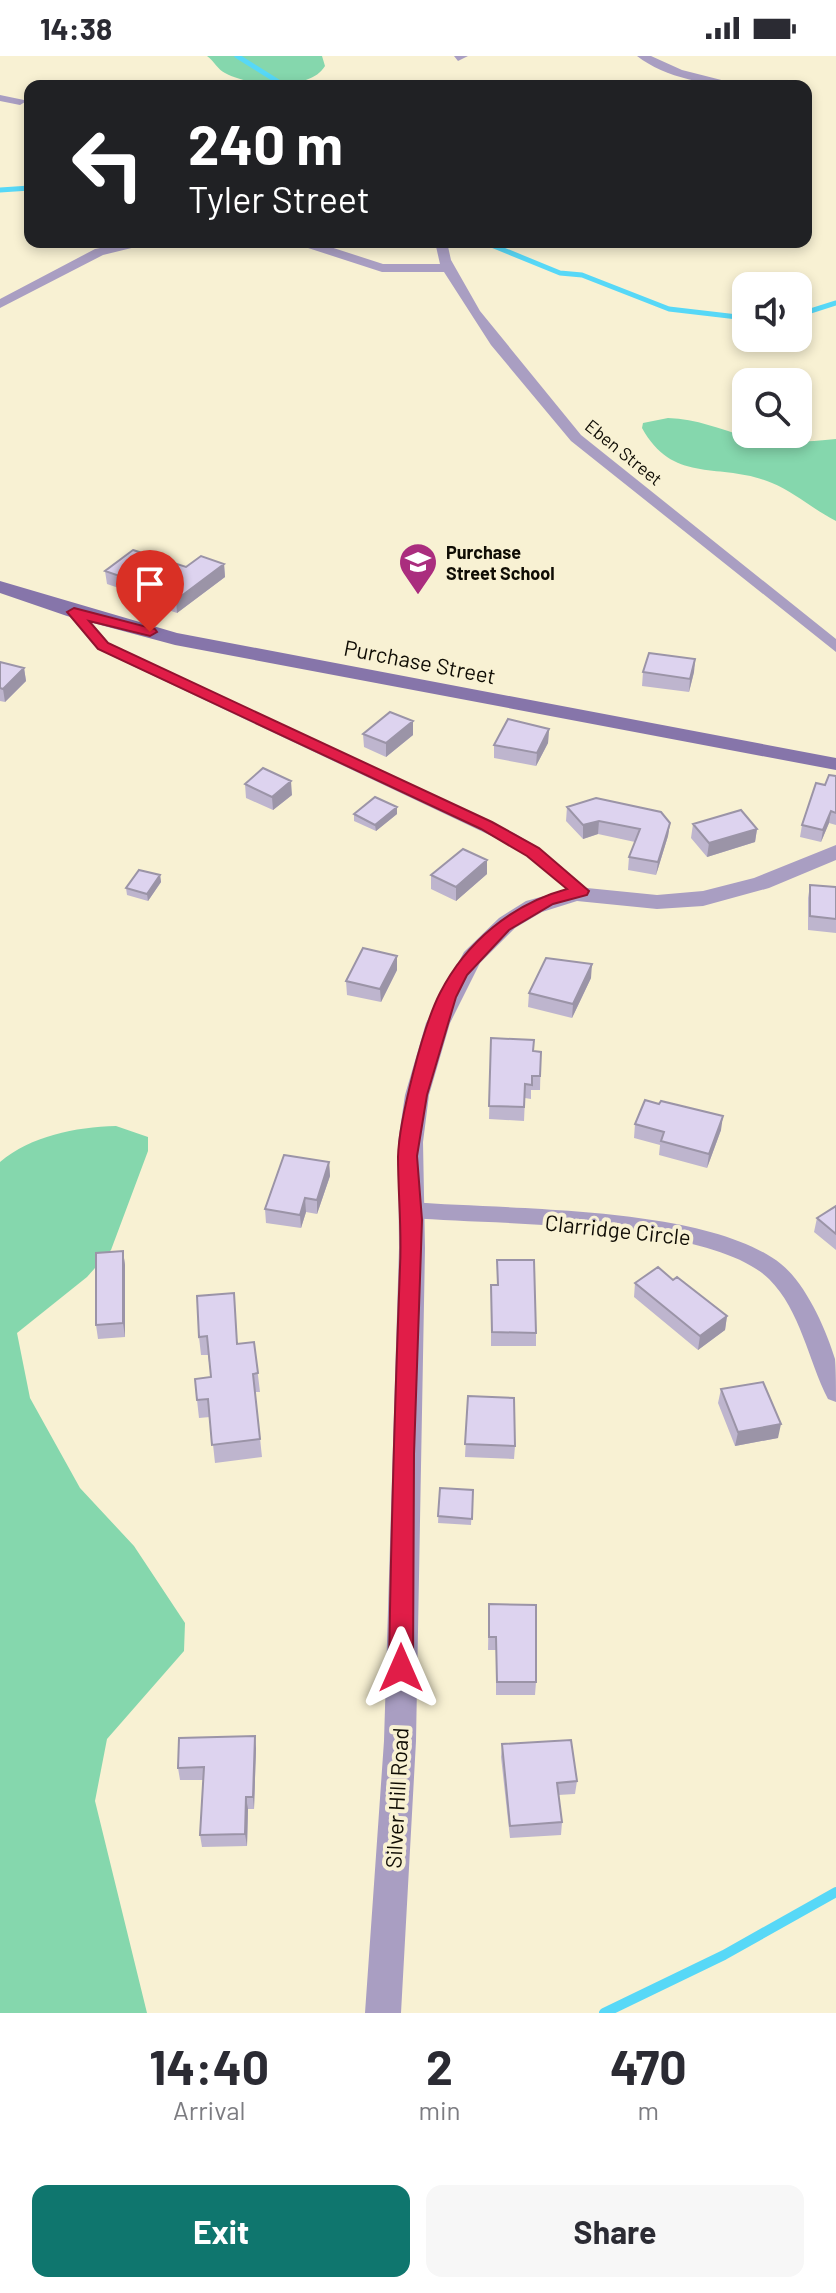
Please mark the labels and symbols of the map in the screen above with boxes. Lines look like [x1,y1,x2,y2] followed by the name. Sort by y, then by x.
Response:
[581,414,667,490] street label: Eben Street
[397,541,439,596] school or university icon: Purchase Street School
[446,541,555,584] place label: Purchase Street School
[116,550,184,632] pin
[342,634,498,688] street label: Purchase Street
[544,1208,692,1250] street label: Clarridge Circle
[359,1626,443,1710] position arrow
[379,1727,413,1869] street label: Silver Hill Road

